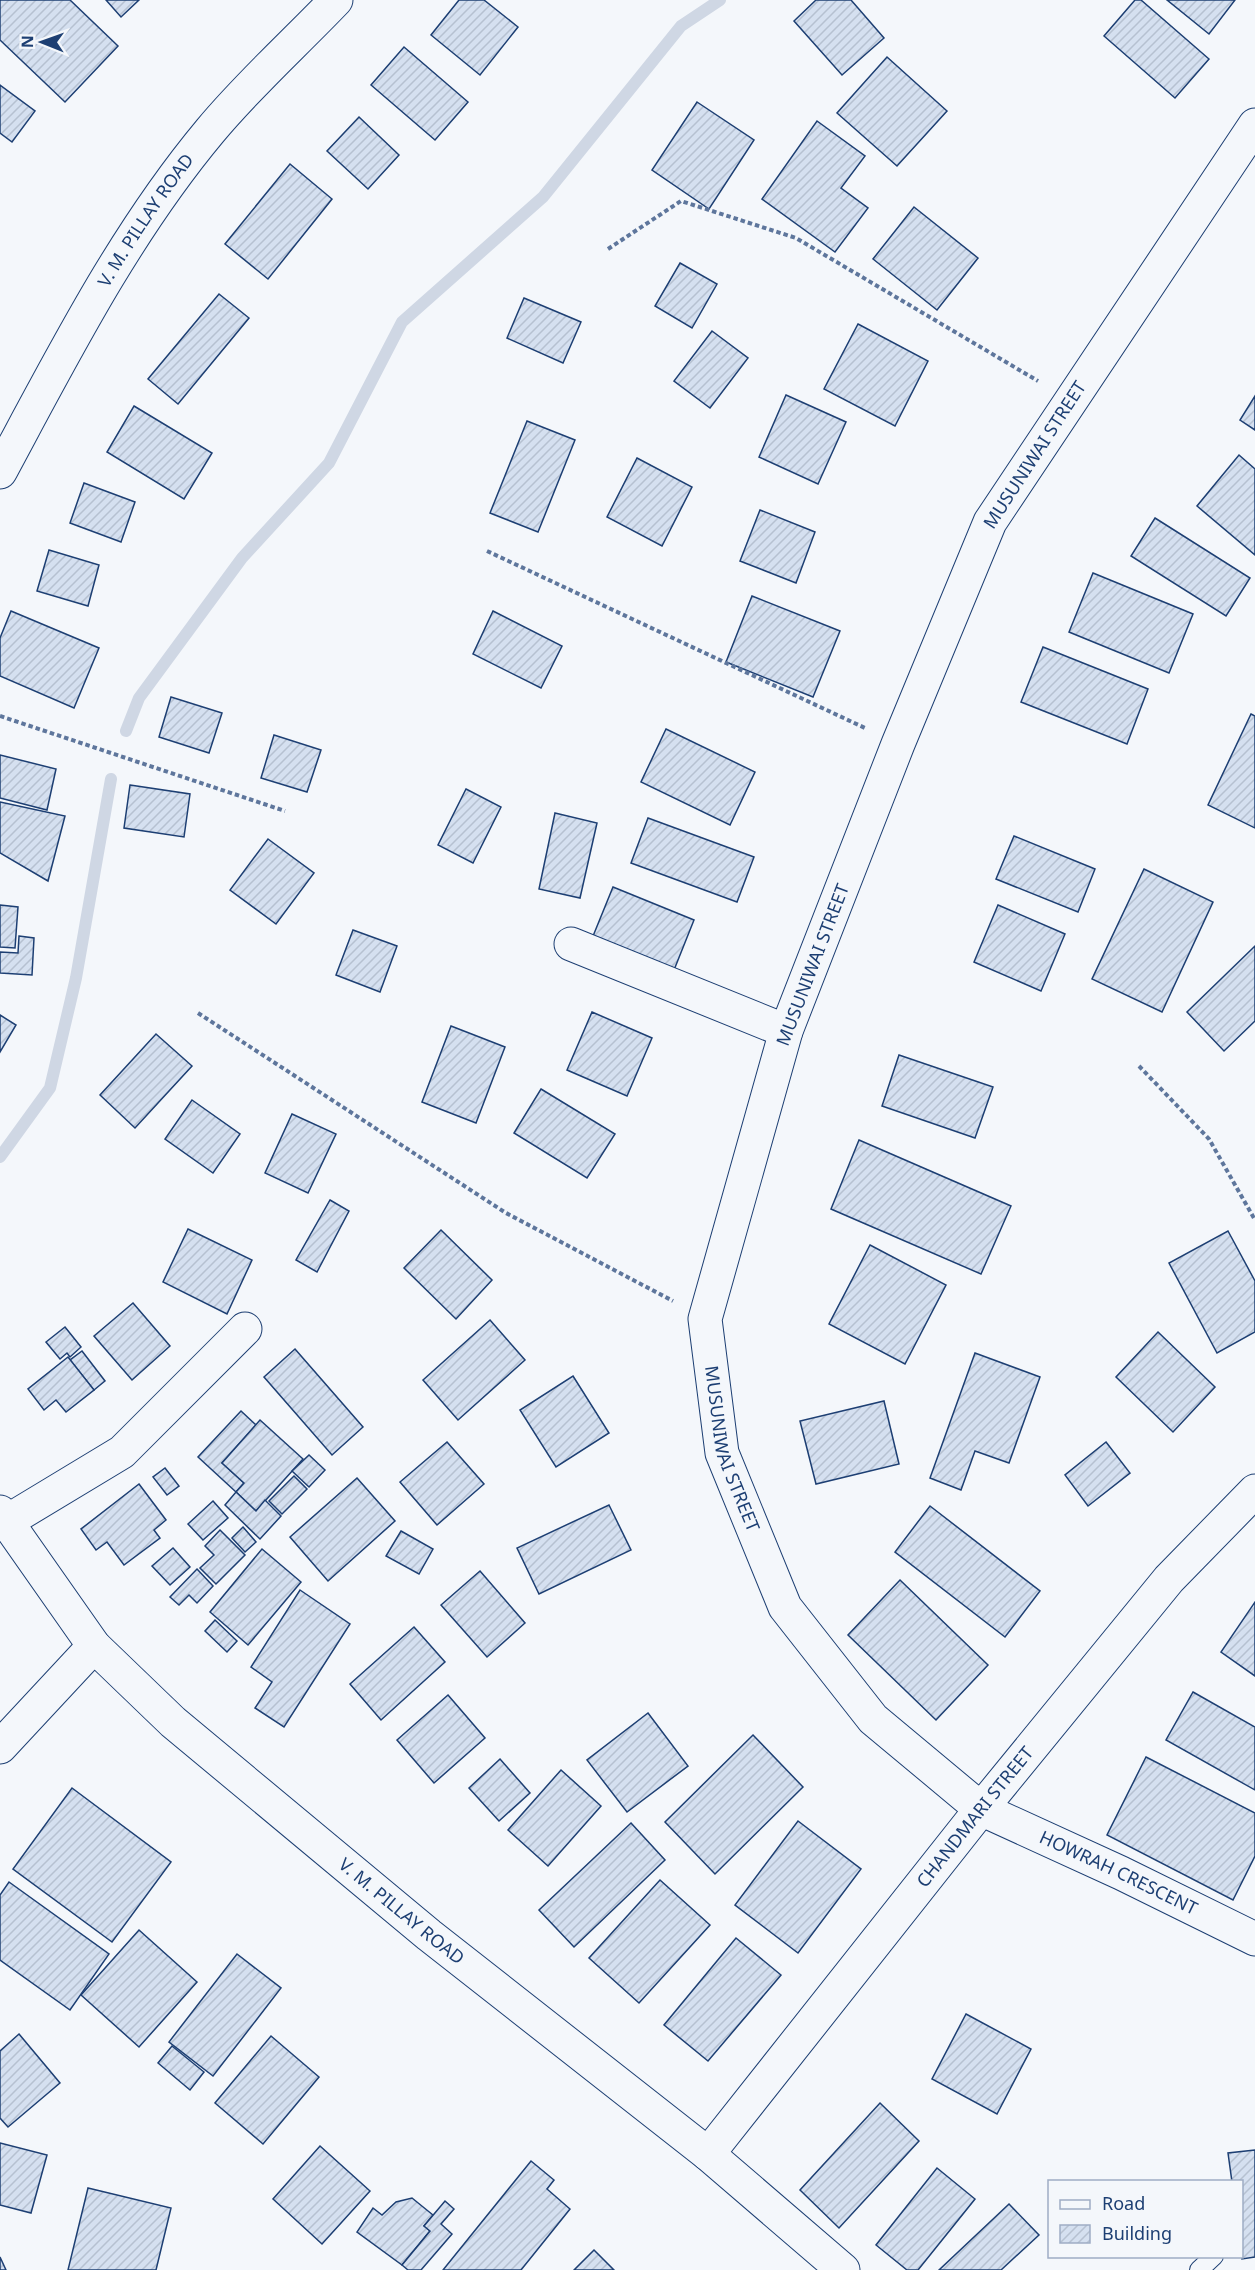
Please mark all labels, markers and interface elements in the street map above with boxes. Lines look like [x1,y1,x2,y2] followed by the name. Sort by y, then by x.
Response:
[12,12,72,72] north arrow
[16,35,38,48] text: N
[92,148,199,291] street label: V. M. PILLAY ROAD
[977,376,1091,533] street label: MUSUNIWAI STREET
[770,880,854,1049] street label: MUSUNIWAI STREET
[700,1364,766,1535] street label: MUSUNIWAI STREET
[911,1741,1038,1892] street label: CHANDMARI STREET
[1036,1824,1202,1920] street label: HOWRAH CRESCENT
[334,1852,470,1969] street label: V. M. PILLAY ROAD
[1048,2180,1243,2258] legend
[1102,2191,1145,2215] text: Road
[1102,2221,1172,2245] text: Building

